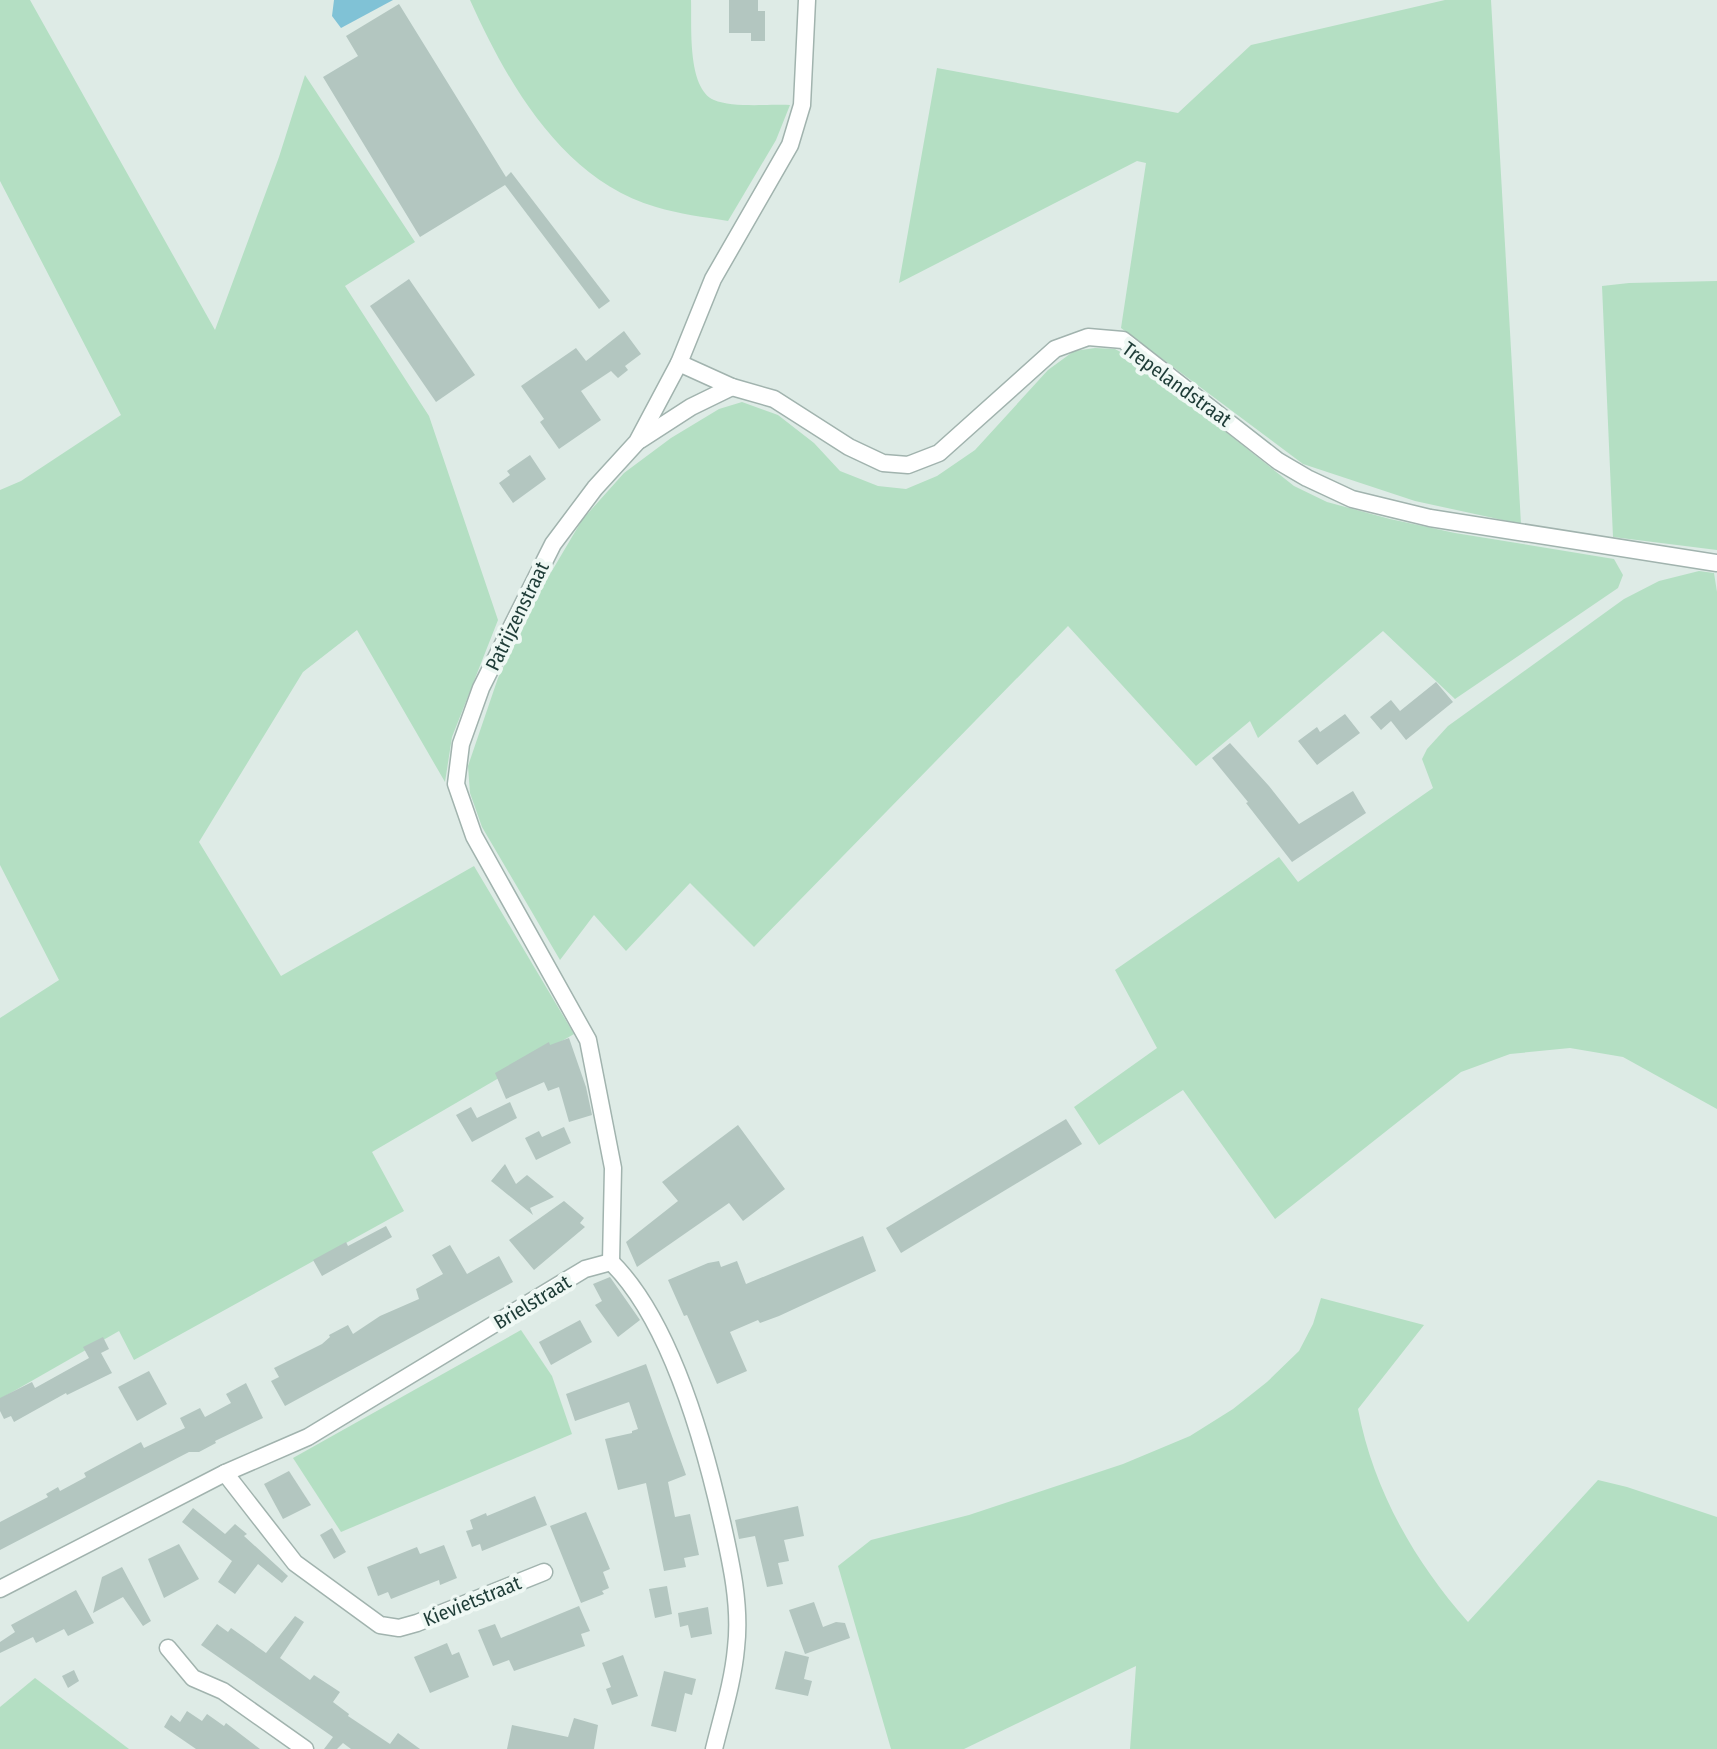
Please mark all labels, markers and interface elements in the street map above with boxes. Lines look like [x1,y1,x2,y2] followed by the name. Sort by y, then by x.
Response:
[1118,336,1237,432] street label: Trepelandstraat
[480,557,554,675] street label: Patrijzenstraat
[489,1269,575,1334] street label: Brielstraat
[420,1570,525,1631] street label: Kievietstraat

